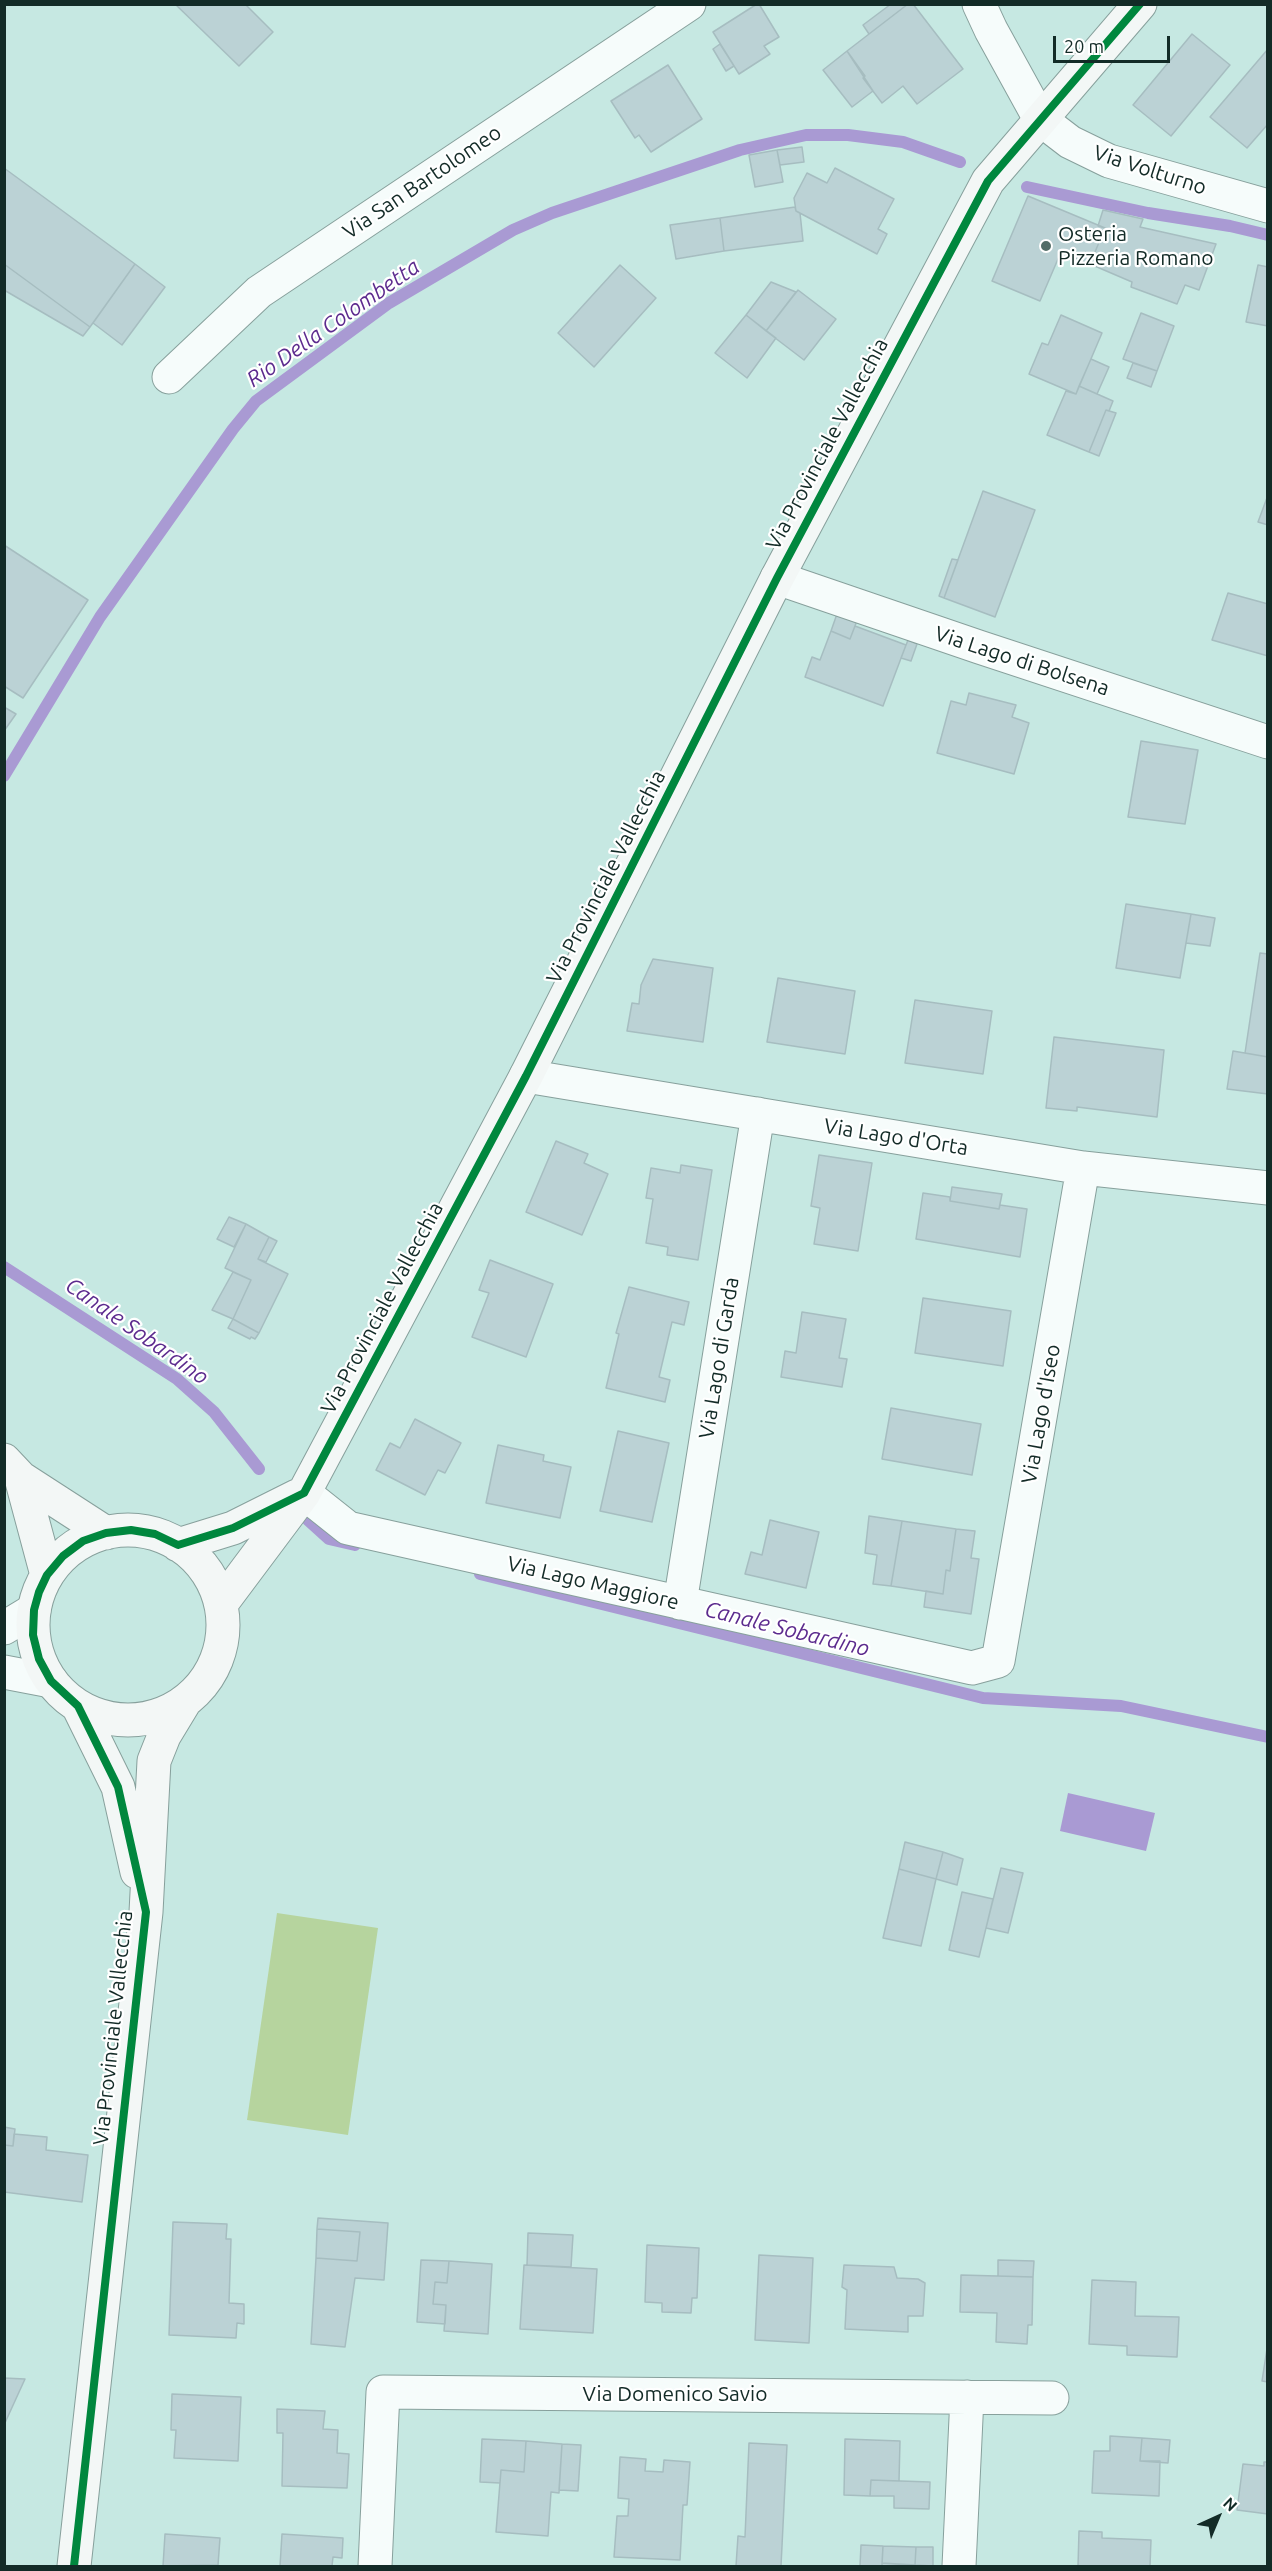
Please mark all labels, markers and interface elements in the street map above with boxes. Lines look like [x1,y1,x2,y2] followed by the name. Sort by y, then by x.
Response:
[1056,24,1173,62] scale bar
[1064,36,1104,56] text: 20 m
[338,120,506,244] street label: Via San Bartolomeo
[1090,140,1210,200] street label: Via Volturno
[1058,221,1214,271] place label: Osteria Pizzeria Romano
[1039,239,1053,253] marker: Osteria Pizzeria Romano
[241,253,425,393] water label: Rio Della Colombetta
[760,334,894,554] street label: Via Provinciale Vallecchia
[931,621,1113,701] street label: Via Lago di Bolsena
[541,766,671,988] street label: Via Provinciale Vallecchia
[822,1113,970,1161] street label: Via Lago d'Orta
[315,1198,449,1418] street label: Via Provinciale Vallecchia
[60,1272,214,1390] water label: Canale Sobardino
[694,1275,744,1441] street label: Via Lago di Garda
[1016,1342,1066,1486] street label: Via Lago d'Iseo
[505,1551,681,1615] street label: Via Lago Maggiore
[702,1596,872,1662] water label: Canale Sobardino
[88,1909,138,2147] street label: Via Provinciale Vallecchia
[583,2381,767,2407] street label: Via Domenico Savio
[1188,2487,1248,2547] north arrow
[1220,2493,1241,2515] text: N

